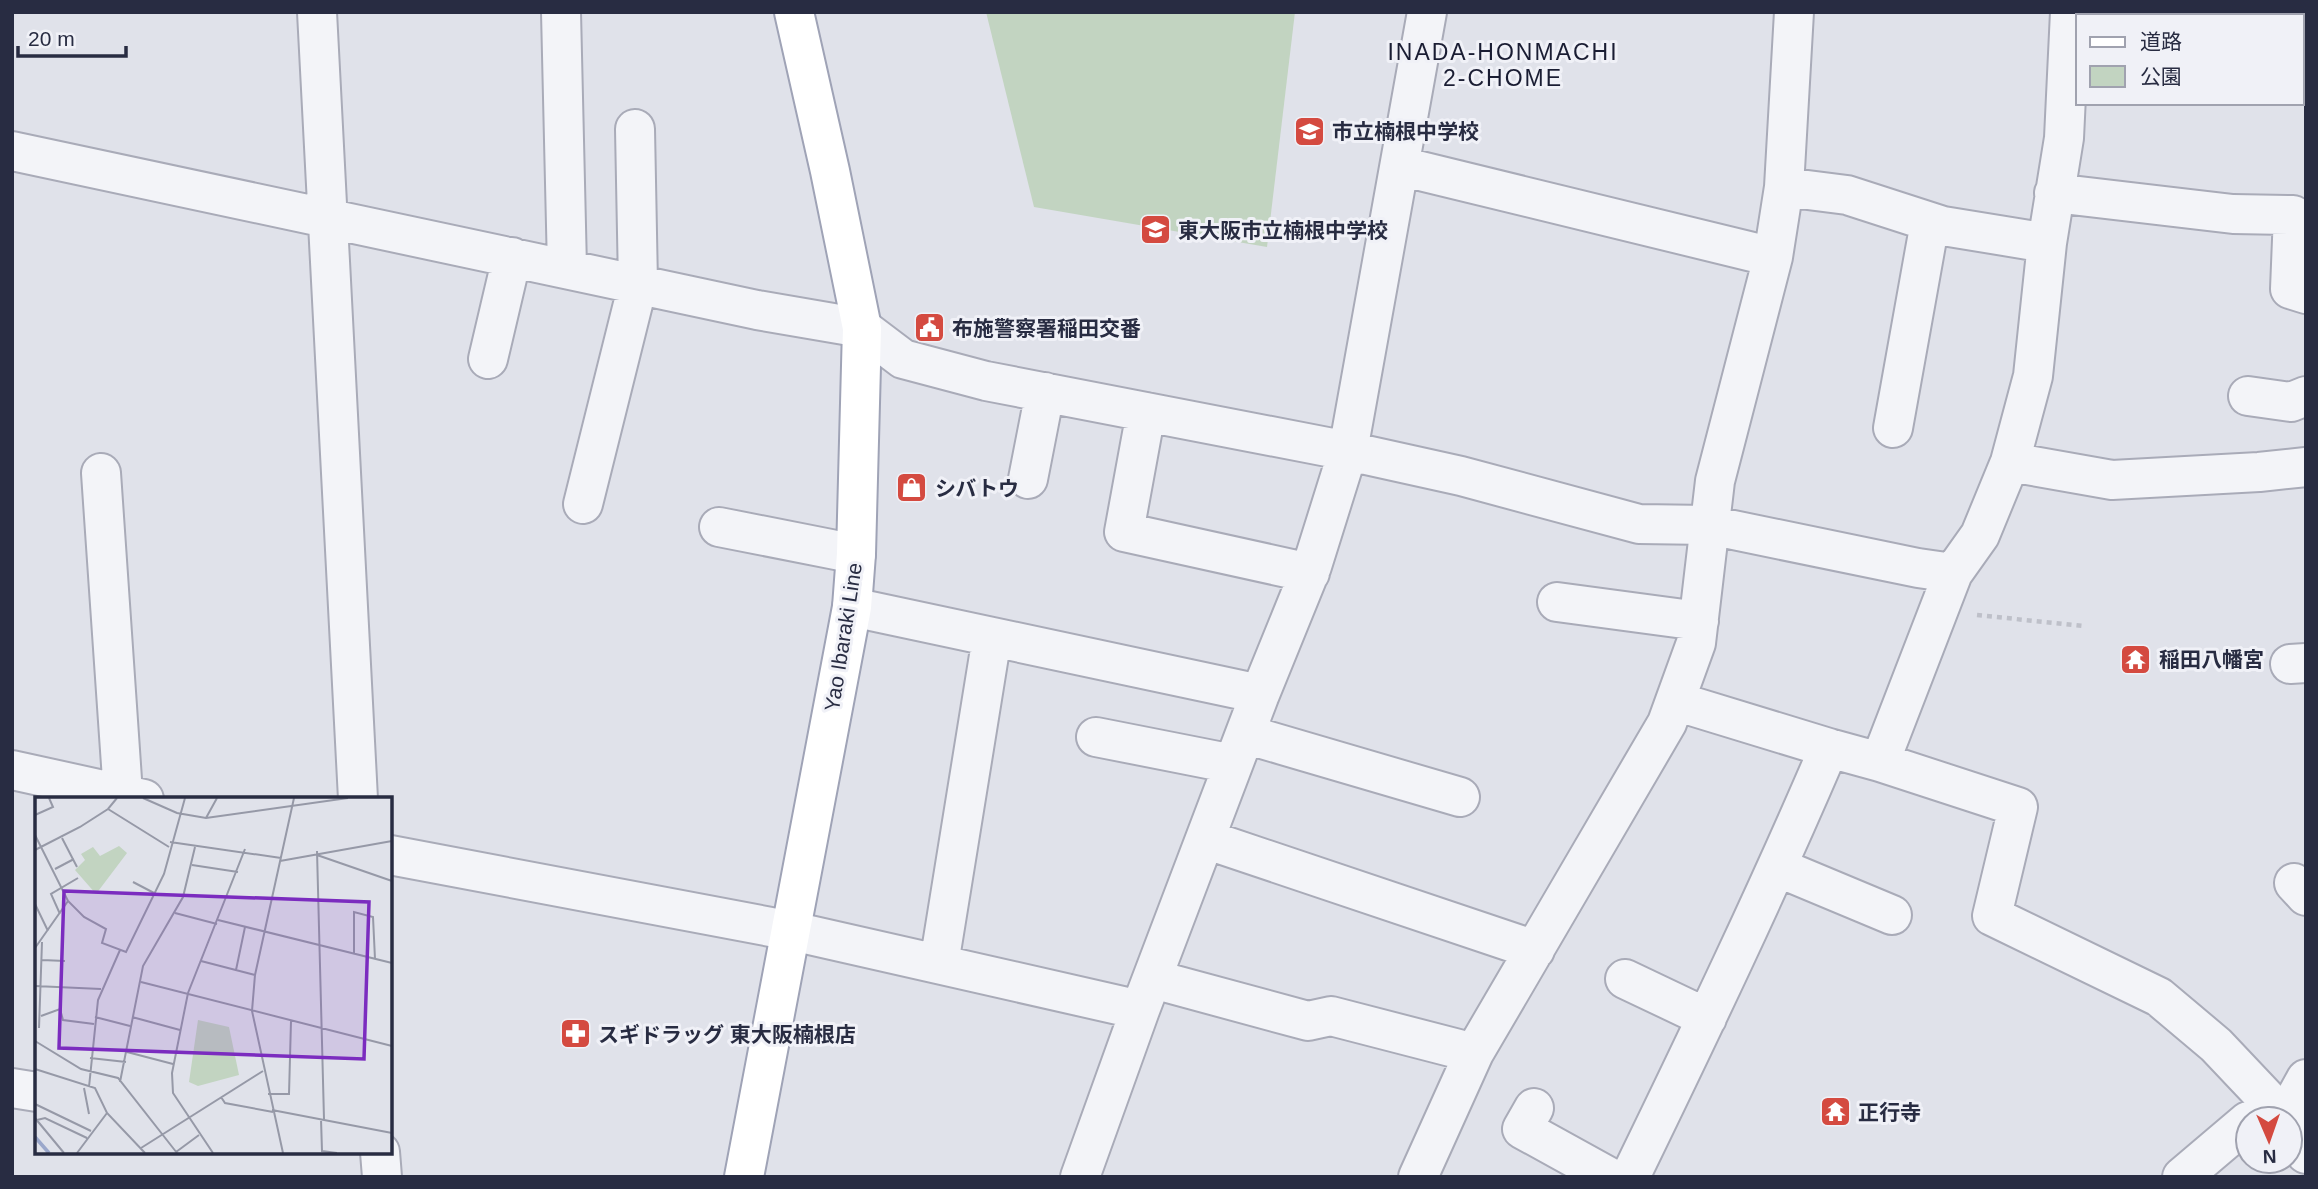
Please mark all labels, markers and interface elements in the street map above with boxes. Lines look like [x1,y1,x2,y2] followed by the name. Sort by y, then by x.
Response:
[18,14,126,58] scale bar
[2076,14,2304,105] legend
[28,27,75,50] text: 20 m
[2140,30,2182,53] text: 道路
[1387,39,1619,91] district label: INADA-HONMACHI 2-CHOME
[2140,65,2182,88] text: 公園
[1292,114,1326,148] school or university icon: 市立楠根中学校
[1332,120,1479,143] place label: 市立楠根中学校
[1138,213,1172,247] school or university icon: 東大阪市立楠根中学校
[1178,219,1388,242] place label: 東大阪市立楠根中学校
[912,311,946,345] public building icon: 布施警察署稲田交番
[952,317,1141,340] place label: 布施警察署稲田交番
[895,471,929,505] shop icon: シバトウ
[935,477,1019,500] place label: シバトウ
[820,561,866,713] street label: Yao Ibaraki Line
[2119,642,2153,676] temple icon: 稲田八幡宮
[2159,648,2264,671] place label: 稲田八幡宮
[35,797,392,1154] inset map
[558,1017,592,1051] pharmacy icon: スギドラッグ 東大阪楠根店
[598,1023,856,1046] place label: スギドラッグ 東大阪楠根店
[1818,1095,1852,1129] temple icon: 正行寺
[1858,1101,1921,1124] place label: 正行寺
[2234,1105,2304,1175] north arrow
[2262,1146,2277,1167] text: N

